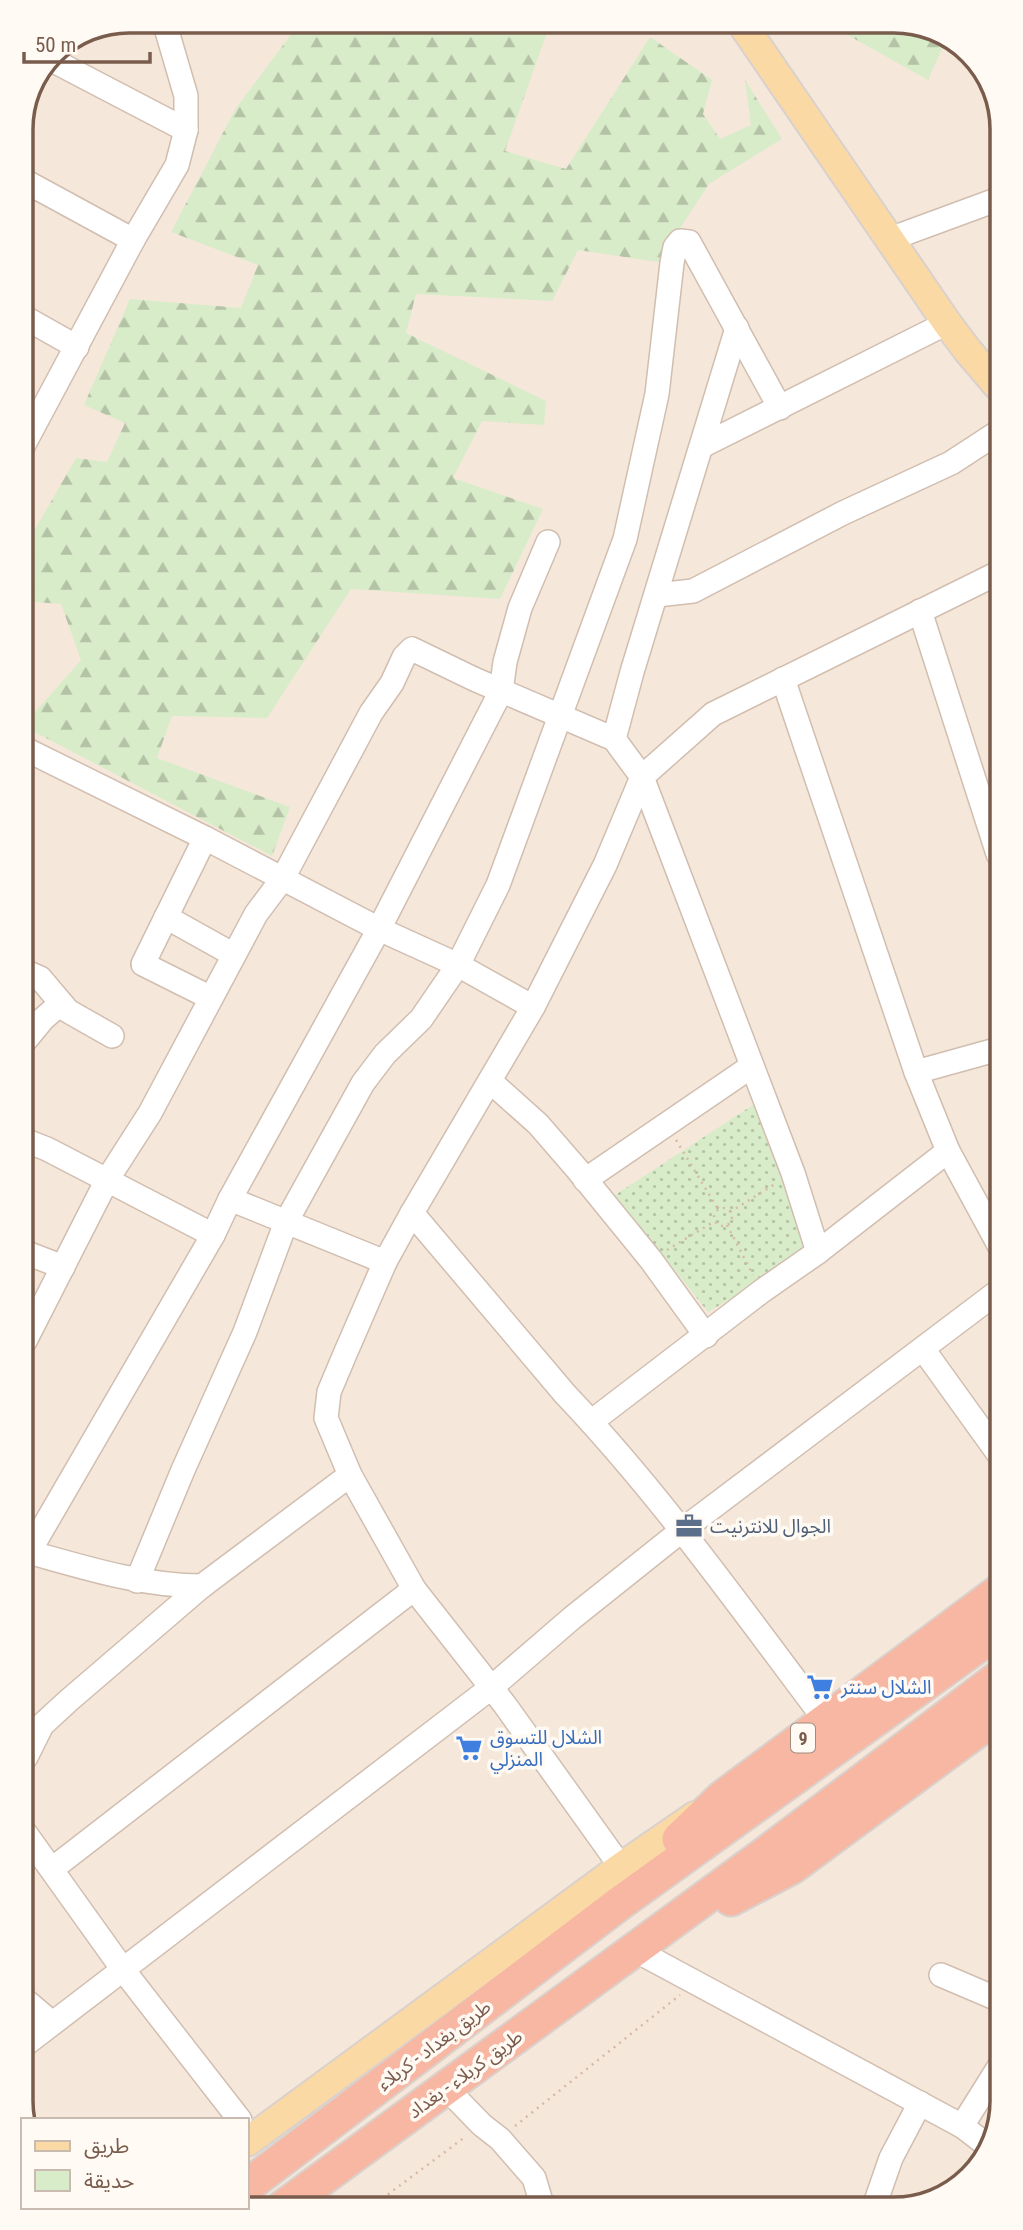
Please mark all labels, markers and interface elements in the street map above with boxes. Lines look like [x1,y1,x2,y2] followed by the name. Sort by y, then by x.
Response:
[24,21,150,65] scale bar
[35,33,76,57] text: 50 m
[674,1511,704,1541] office icon: الجوال للانترنيت
[710,1515,831,1538] place label: الجوال للانترنيت
[805,1672,835,1702] supermarket icon: الشلال سنتر
[840,1676,932,1699] place label: الشلال سنتر
[791,1723,815,1752] road number: 9
[490,1726,602,1774] place label: الشلال للتسوق المنزلي
[454,1733,484,1763] supermarket icon: الشلال للتسوق المنزلي
[373,1995,496,2095] street label: طريق بغداد - كربلاء
[403,2025,527,2123] street label: طريق كربلاء - بغداد
[21,2118,248,2209] legend
[84,2134,129,2159] text: طريق
[84,2169,134,2193] text: حديقة

